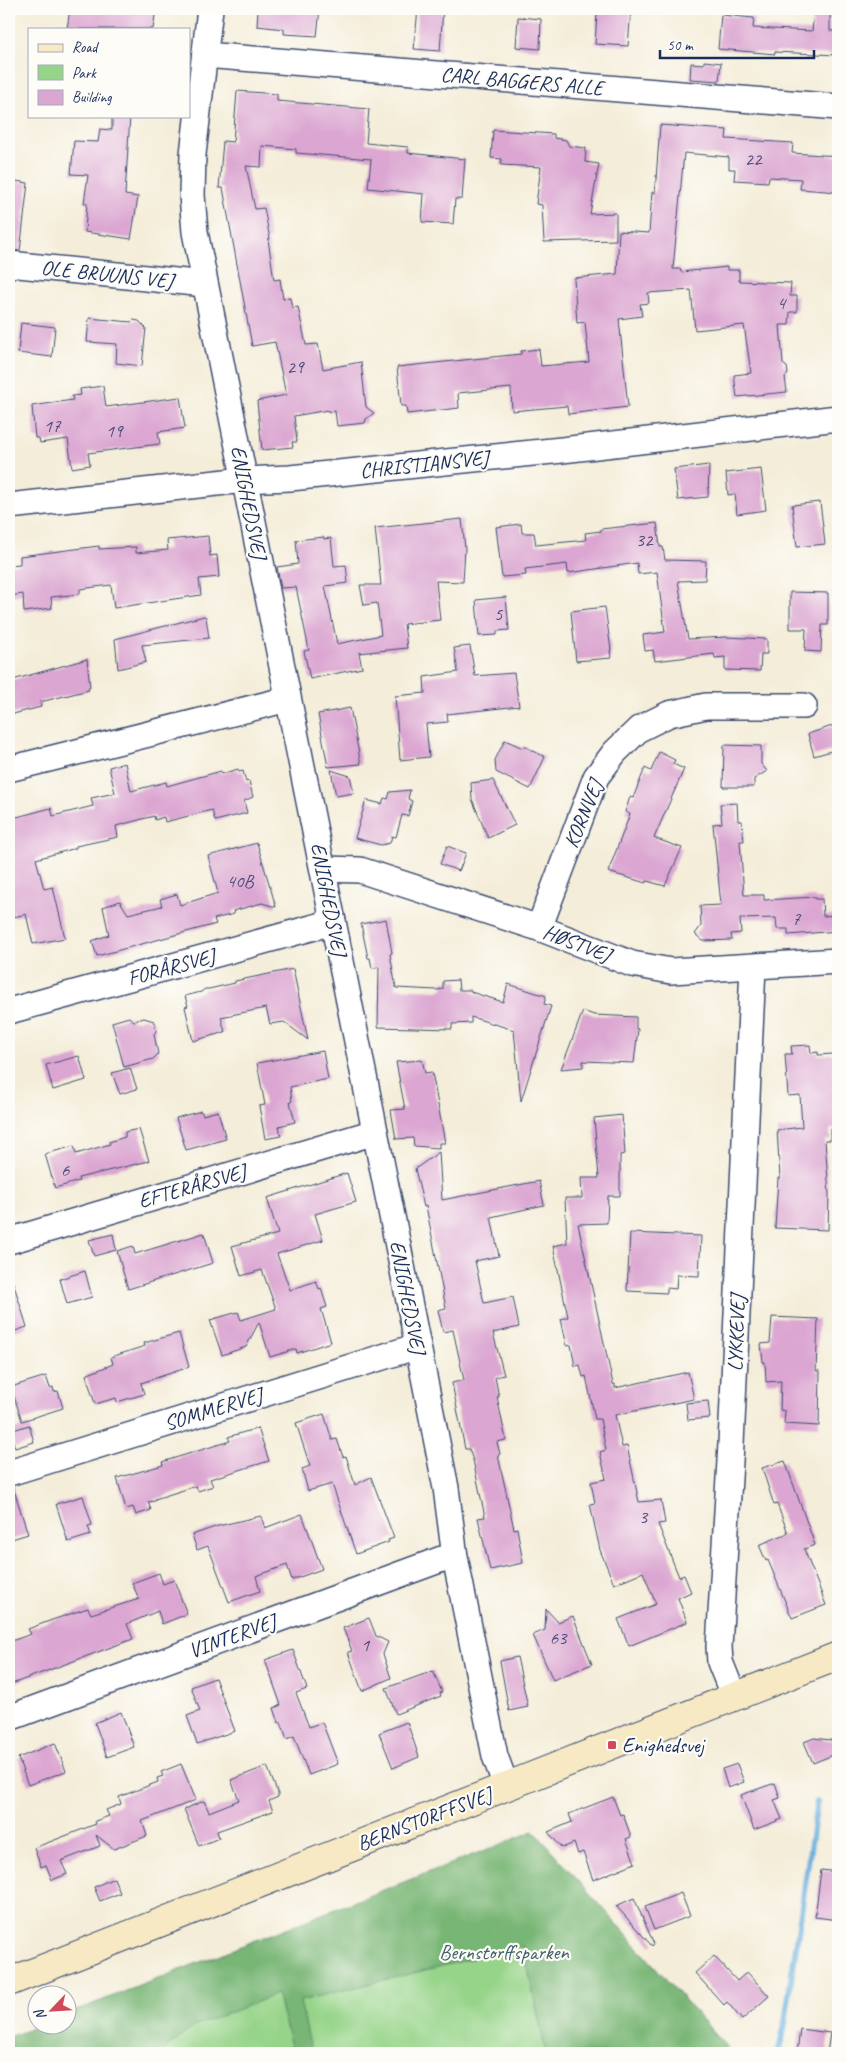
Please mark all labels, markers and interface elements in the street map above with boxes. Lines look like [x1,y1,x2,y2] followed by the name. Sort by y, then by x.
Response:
[28,28,190,118] legend
[660,28,813,60] scale bar
[667,36,694,55] text: 50 m
[72,38,99,57] text: Road
[440,61,607,101] street label: CARL BAGGERS ALLE
[72,64,97,83] text: Park
[72,88,112,107] text: Building
[744,147,763,171] house number: 22
[40,254,178,294] street label: OLE BRUUNS VEJ
[777,291,788,315] house number: 4
[286,355,305,379] house number: 29
[43,414,62,438] house number: 17
[105,419,124,443] house number: 19
[225,443,273,564] street label: ENIGHEDSVEJ
[359,444,493,484] street label: CHRISTIANSVEJ
[635,528,654,552] house number: 32
[494,602,504,626] house number: 5
[558,773,610,852] street label: KORNVEJ
[305,840,353,961] street label: ENIGHEDSVEJ
[227,869,255,893] house number: 40B
[792,907,802,931] house number: 7
[540,918,618,969] street label: HØSTVEJ
[124,942,221,991] street label: FORÅRSVEJ
[135,1157,252,1214] street label: EFTERÅRSVEJ
[61,1158,71,1182] house number: 6
[384,1238,432,1359] street label: ENIGHEDSVEJ
[722,1291,750,1372] street label: LYKKEVEJ
[161,1381,269,1436] street label: SOMMERVEJ
[639,1505,649,1529] house number: 3
[185,1607,282,1664] street label: VINTERVEJ
[549,1626,568,1650] house number: 63
[361,1633,371,1657] house number: 1
[622,1732,706,1758] place label: Enighedsvej
[606,1739,618,1751] marker: Enighedsvej
[353,1780,498,1857] street label: BERNSTORFFSVEJ
[439,1939,569,1965] park label: Bernstorffsparken
[28,1984,78,2034] north arrow
[30,2006,50,2023] text: N

